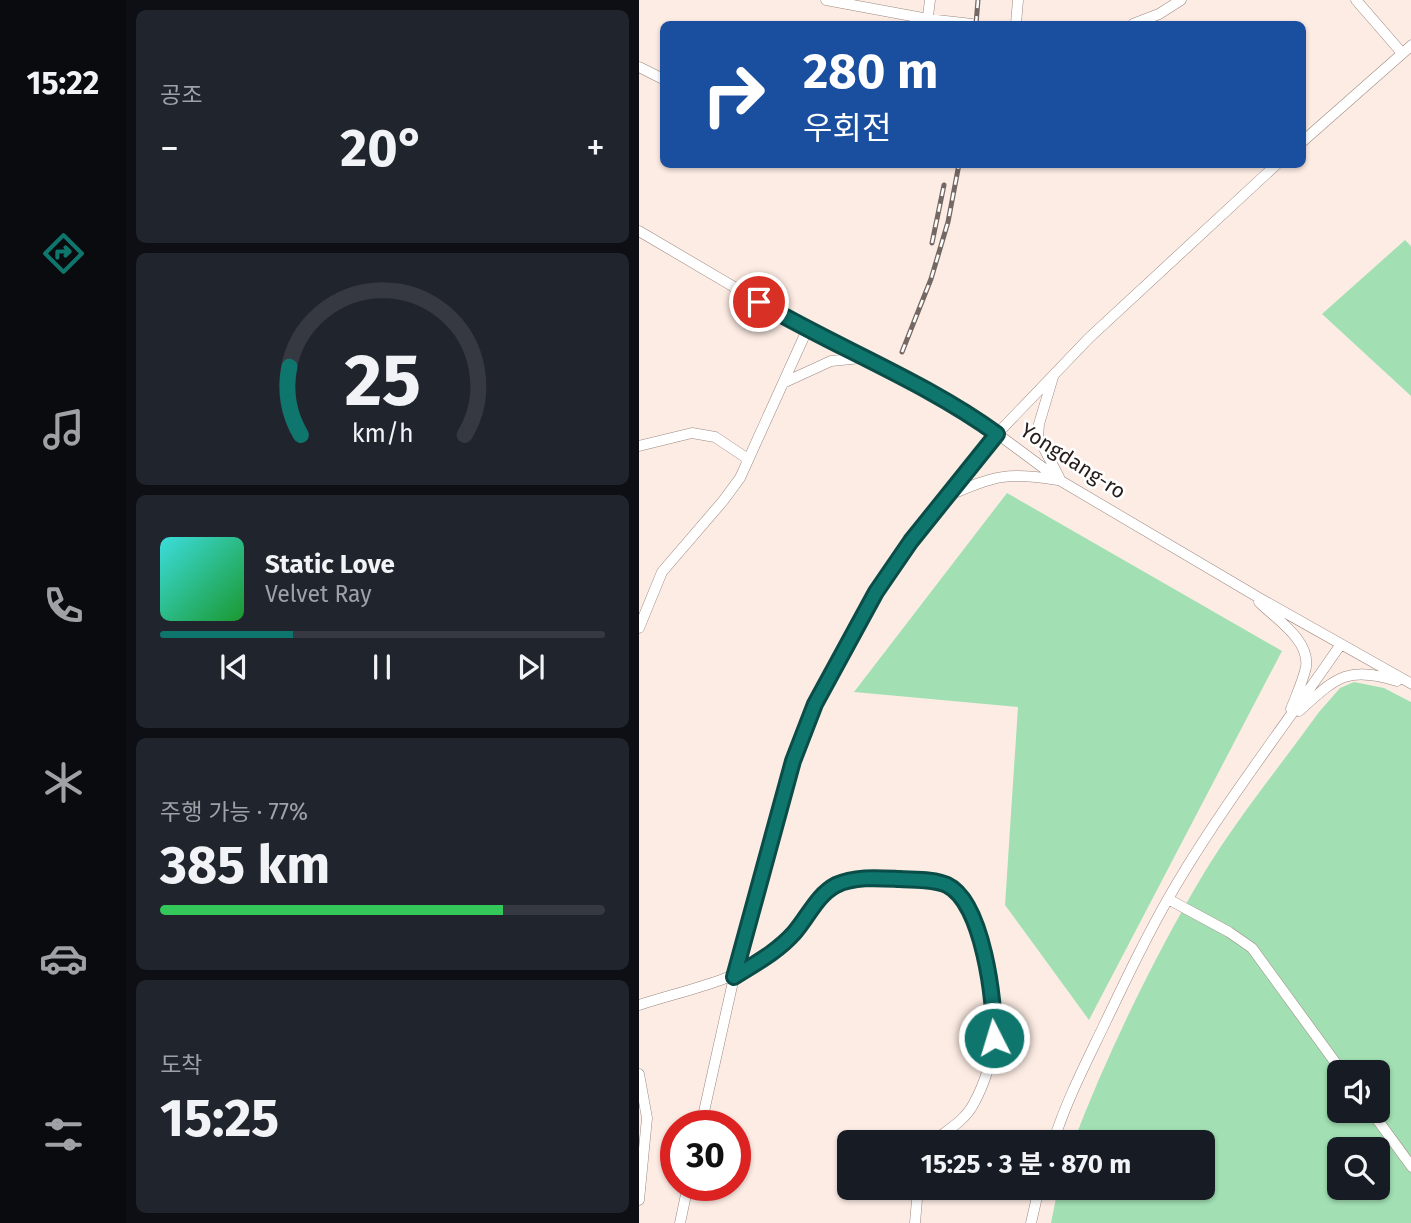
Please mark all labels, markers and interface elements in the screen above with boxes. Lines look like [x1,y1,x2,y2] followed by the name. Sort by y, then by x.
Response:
[803,42,939,101] text: 280 m
[688,49,779,140] icon: right
[27,64,99,102] text: 15:22
[160,81,202,109] text: 공조
[803,109,891,147] text: 우회전
[340,117,425,180] text: 20°
[160,125,179,171] text: −
[586,125,605,171] text: +
[39,229,88,278] icon: directions
[729,272,789,332] pin
[740,283,778,321] icon: arrive
[344,337,421,424] text: 25
[39,405,88,454] icon: music
[1015,417,1131,505] street label: Yongdang-ro
[352,419,413,449] text: km/h
[265,549,395,580] text: Static Love
[265,580,372,608] text: Velvet Ray
[39,581,88,630] icon: phone
[215,648,253,686] icon: previous
[363,648,401,686] icon: pause
[512,648,550,686] icon: next
[39,758,88,807] icon: climate
[160,798,308,826] text: 주행 가능 · 77%
[160,834,330,897] text: 385 km
[39,934,88,983] icon: car
[957,1001,1031,1075] position arrow
[160,1051,202,1079] text: 도착
[1327,1060,1390,1200] map controls
[1327,1060,1390,1123] button: sound
[160,1087,279,1150] text: 15:25
[39,1110,88,1159] icon: filters
[660,1110,751,1201] speed limit sign: 30
[1327,1137,1390,1200] button: search
[921,1149,1131,1180] text: 15:25 · 3 분 · 870 m

